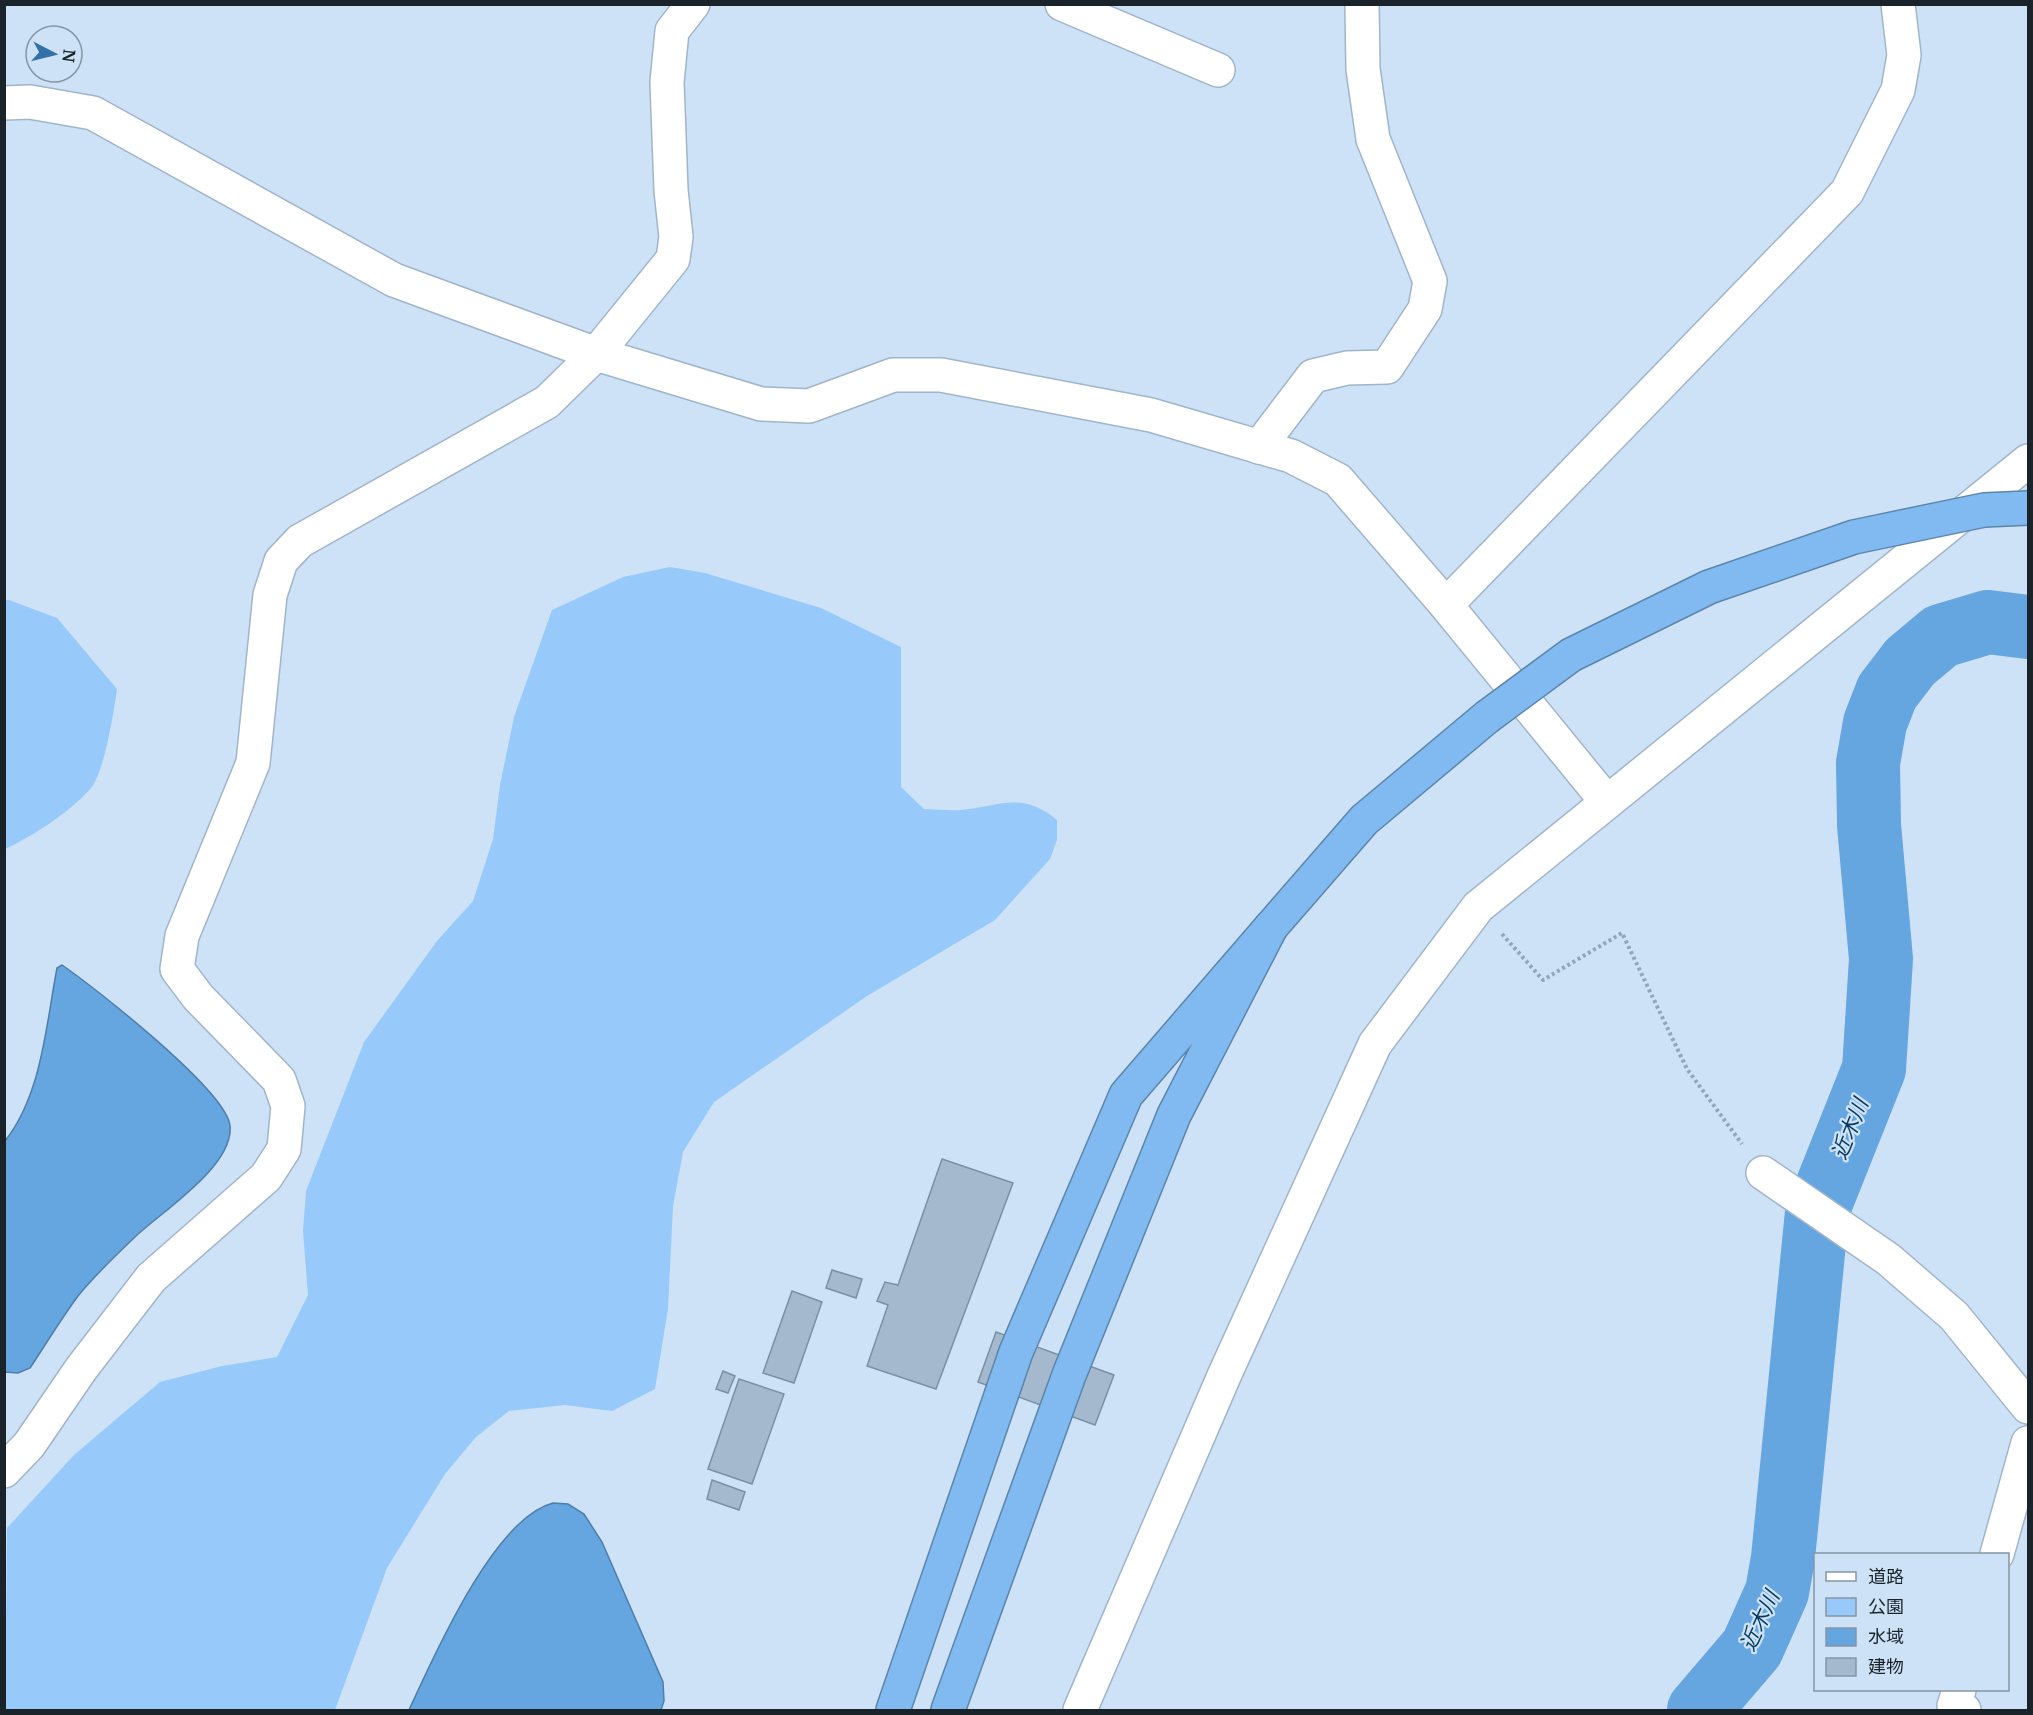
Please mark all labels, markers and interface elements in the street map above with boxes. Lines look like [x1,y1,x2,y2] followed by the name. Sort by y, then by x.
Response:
[24,24,84,84] north arrow
[58,48,80,64] text: N
[1825,1093,1875,1163] water label: 近木川
[1814,1553,2009,1691] legend
[1868,1565,1904,1588] text: 道路
[1734,1585,1786,1655] water label: 近木川
[1868,1595,1904,1618] text: 公園
[1868,1625,1904,1648] text: 水域
[1868,1655,1904,1678] text: 建物

